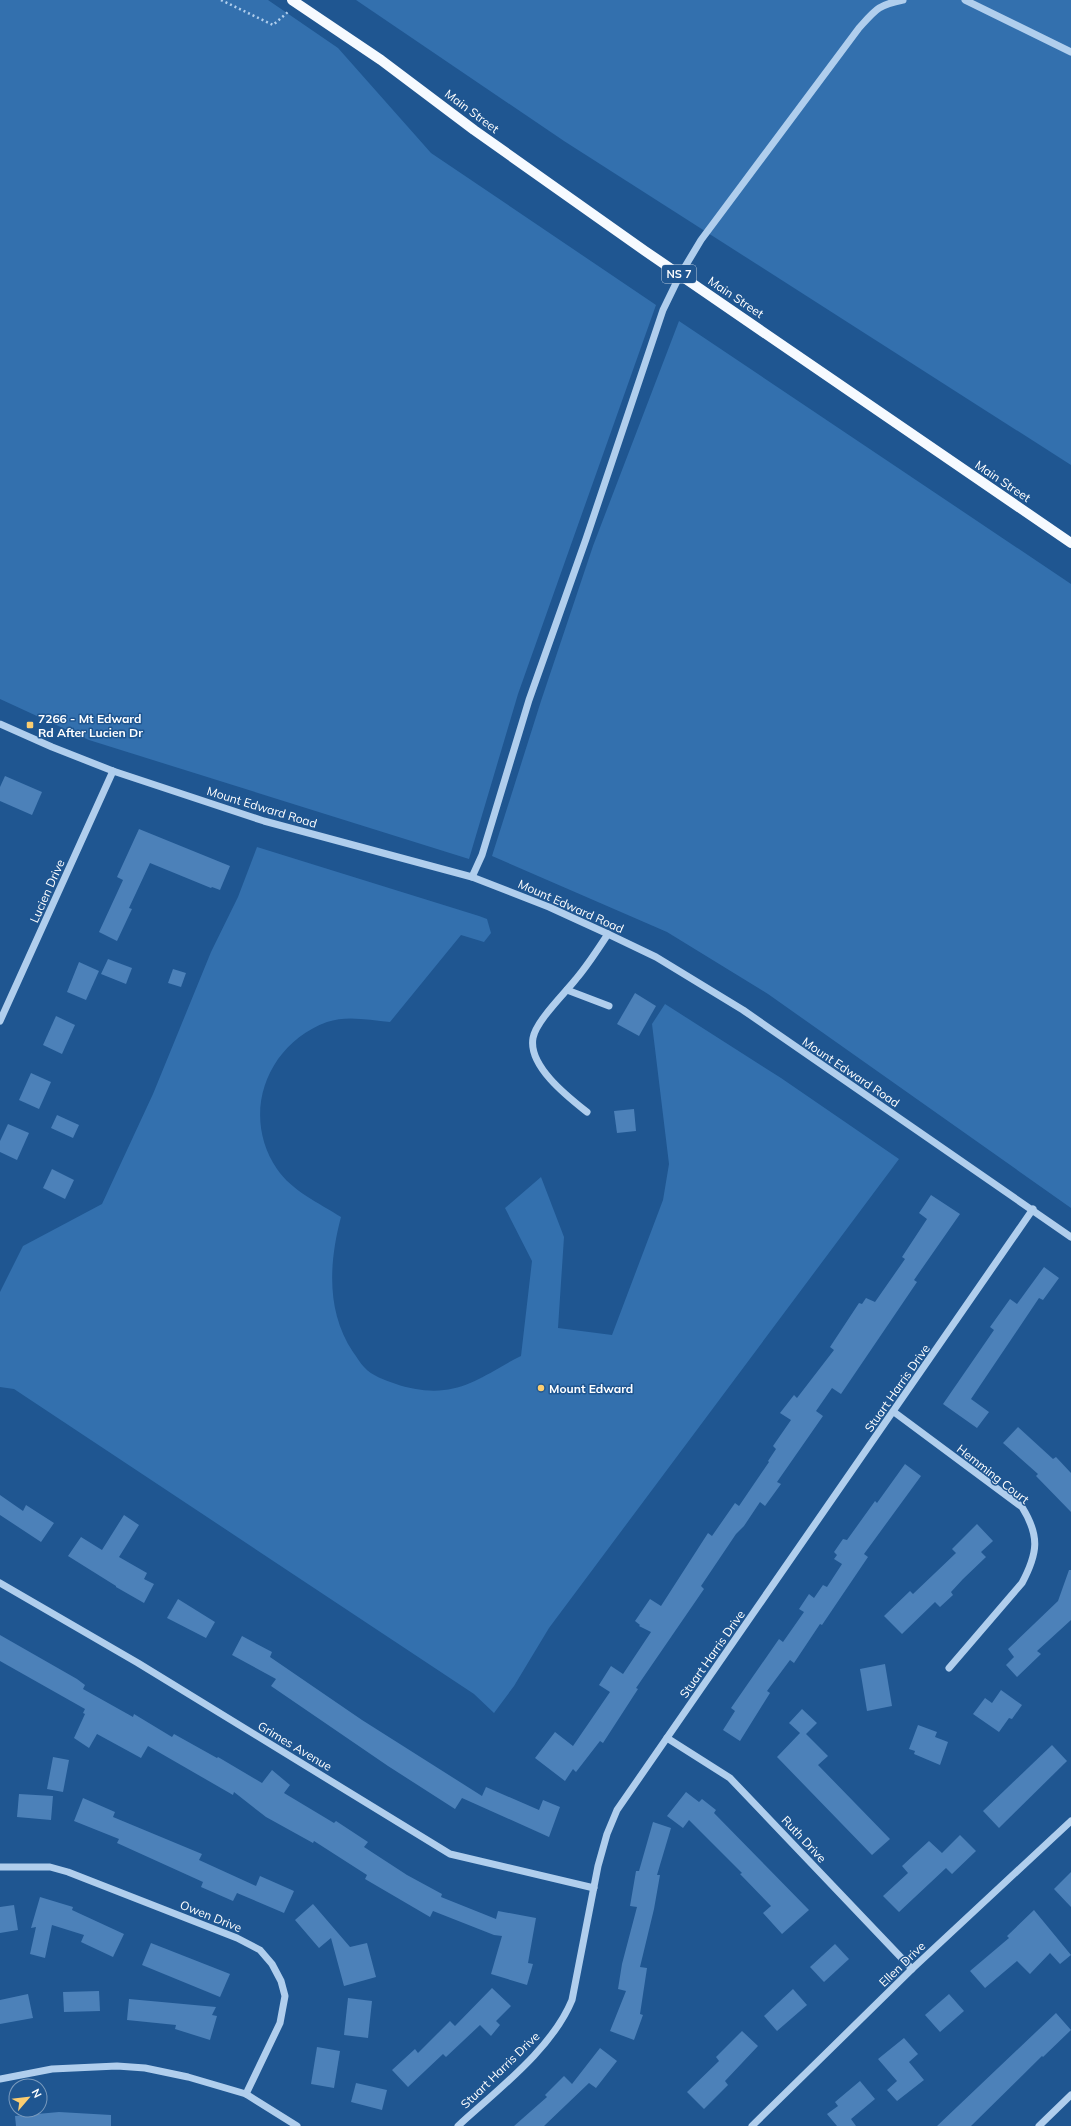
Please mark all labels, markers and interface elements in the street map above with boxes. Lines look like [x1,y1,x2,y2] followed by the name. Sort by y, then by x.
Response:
[442,86,502,136] street label: Main Street
[662,265,696,283] road number: NS 7
[705,273,767,321] street label: Main Street
[972,457,1034,505] street label: Main Street
[38,711,143,740] place label: 7266 - Mt Edward Rd After Lucien Dr
[25,720,35,730] marker: 7266 - Mt Edward Rd After Lucien Dr
[205,783,319,831] street label: Mount Edward Road
[26,857,68,925] street label: Lucien Drive
[516,876,626,936] street label: Mount Edward Road
[799,1034,903,1110] street label: Mount Edward Road
[861,1341,933,1435] street label: Stuart Harris Drive
[549,1381,633,1396] place label: Mount Edward
[536,1383,546,1393] marker: Mount Edward
[954,1441,1032,1507] street label: Hemming Court
[676,1607,748,1701] street label: Stuart Harris Drive
[255,1718,335,1774] street label: Grimes Avenue
[779,1812,829,1866] street label: Ruth Drive
[178,1897,244,1935] street label: Owen Drive
[876,1938,928,1990] street label: Ellen Drive
[457,2029,543,2111] street label: Stuart Harris Drive
[8,2078,48,2118] north arrow
[29,2086,45,2100] text: N

